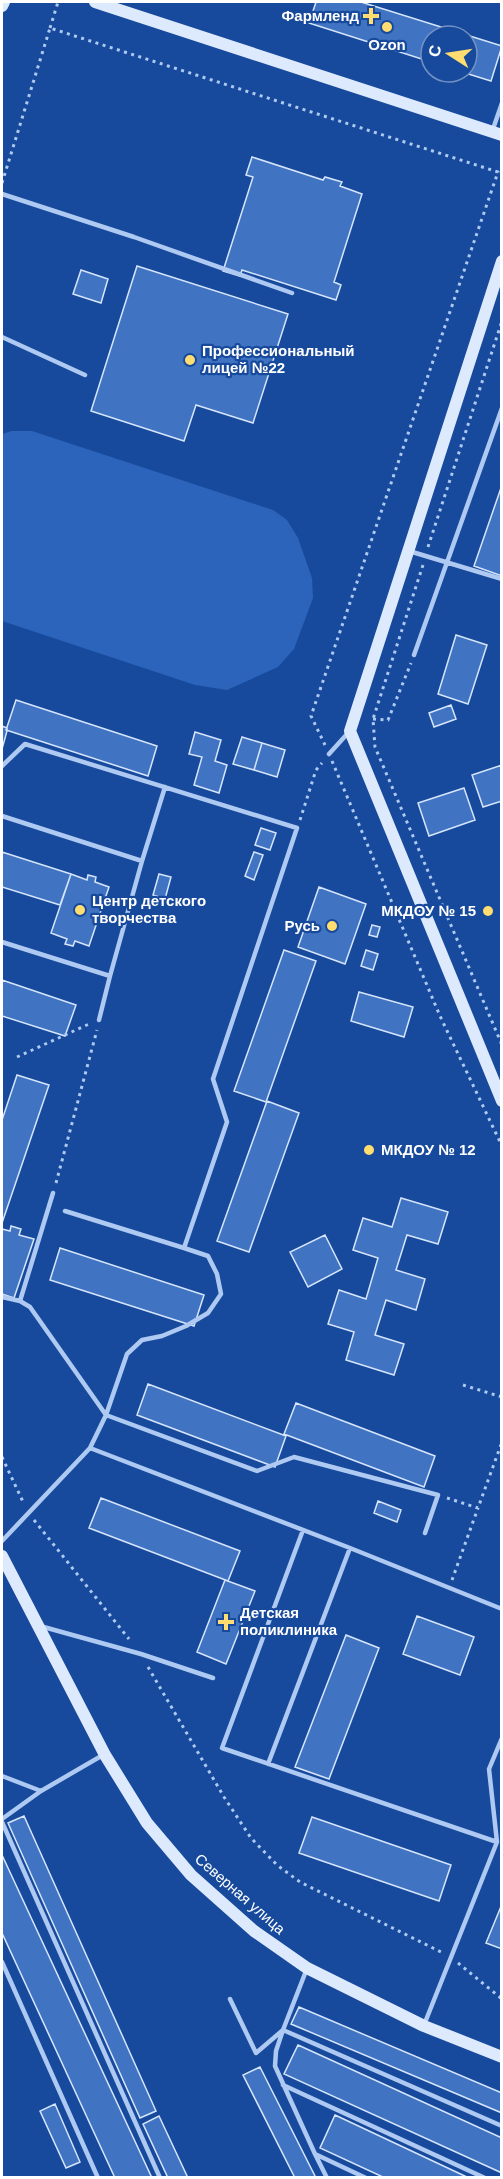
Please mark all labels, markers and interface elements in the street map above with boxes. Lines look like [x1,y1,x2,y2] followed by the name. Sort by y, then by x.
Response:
[282,7,359,24] place label: Фармленд
[364,9,378,23] marker: Фармленд
[380,20,394,34] marker: Ozon
[419,24,479,84] north arrow
[368,36,406,53] place label: Ozon
[425,43,444,58] text: С
[202,342,355,376] place label: Профессиональный лицей №22
[183,353,197,367] marker: Профессиональный лицей №22
[92,892,206,926] place label: Центр детского творчества
[381,902,476,919] place label: МКДОУ № 15
[73,903,87,917] marker: Центр детского творчества
[481,904,495,918] marker: МКДОУ № 15
[284,917,320,934] place label: Русь
[325,919,339,933] marker: Русь
[381,1141,476,1158] place label: МКДОУ № 12
[362,1143,376,1157] marker: МКДОУ № 12
[240,1604,338,1638] place label: Детская поликлиника
[217,1613,235,1631] marker: Детская поликлиника
[192,1850,289,1938] street label: Северная улица

